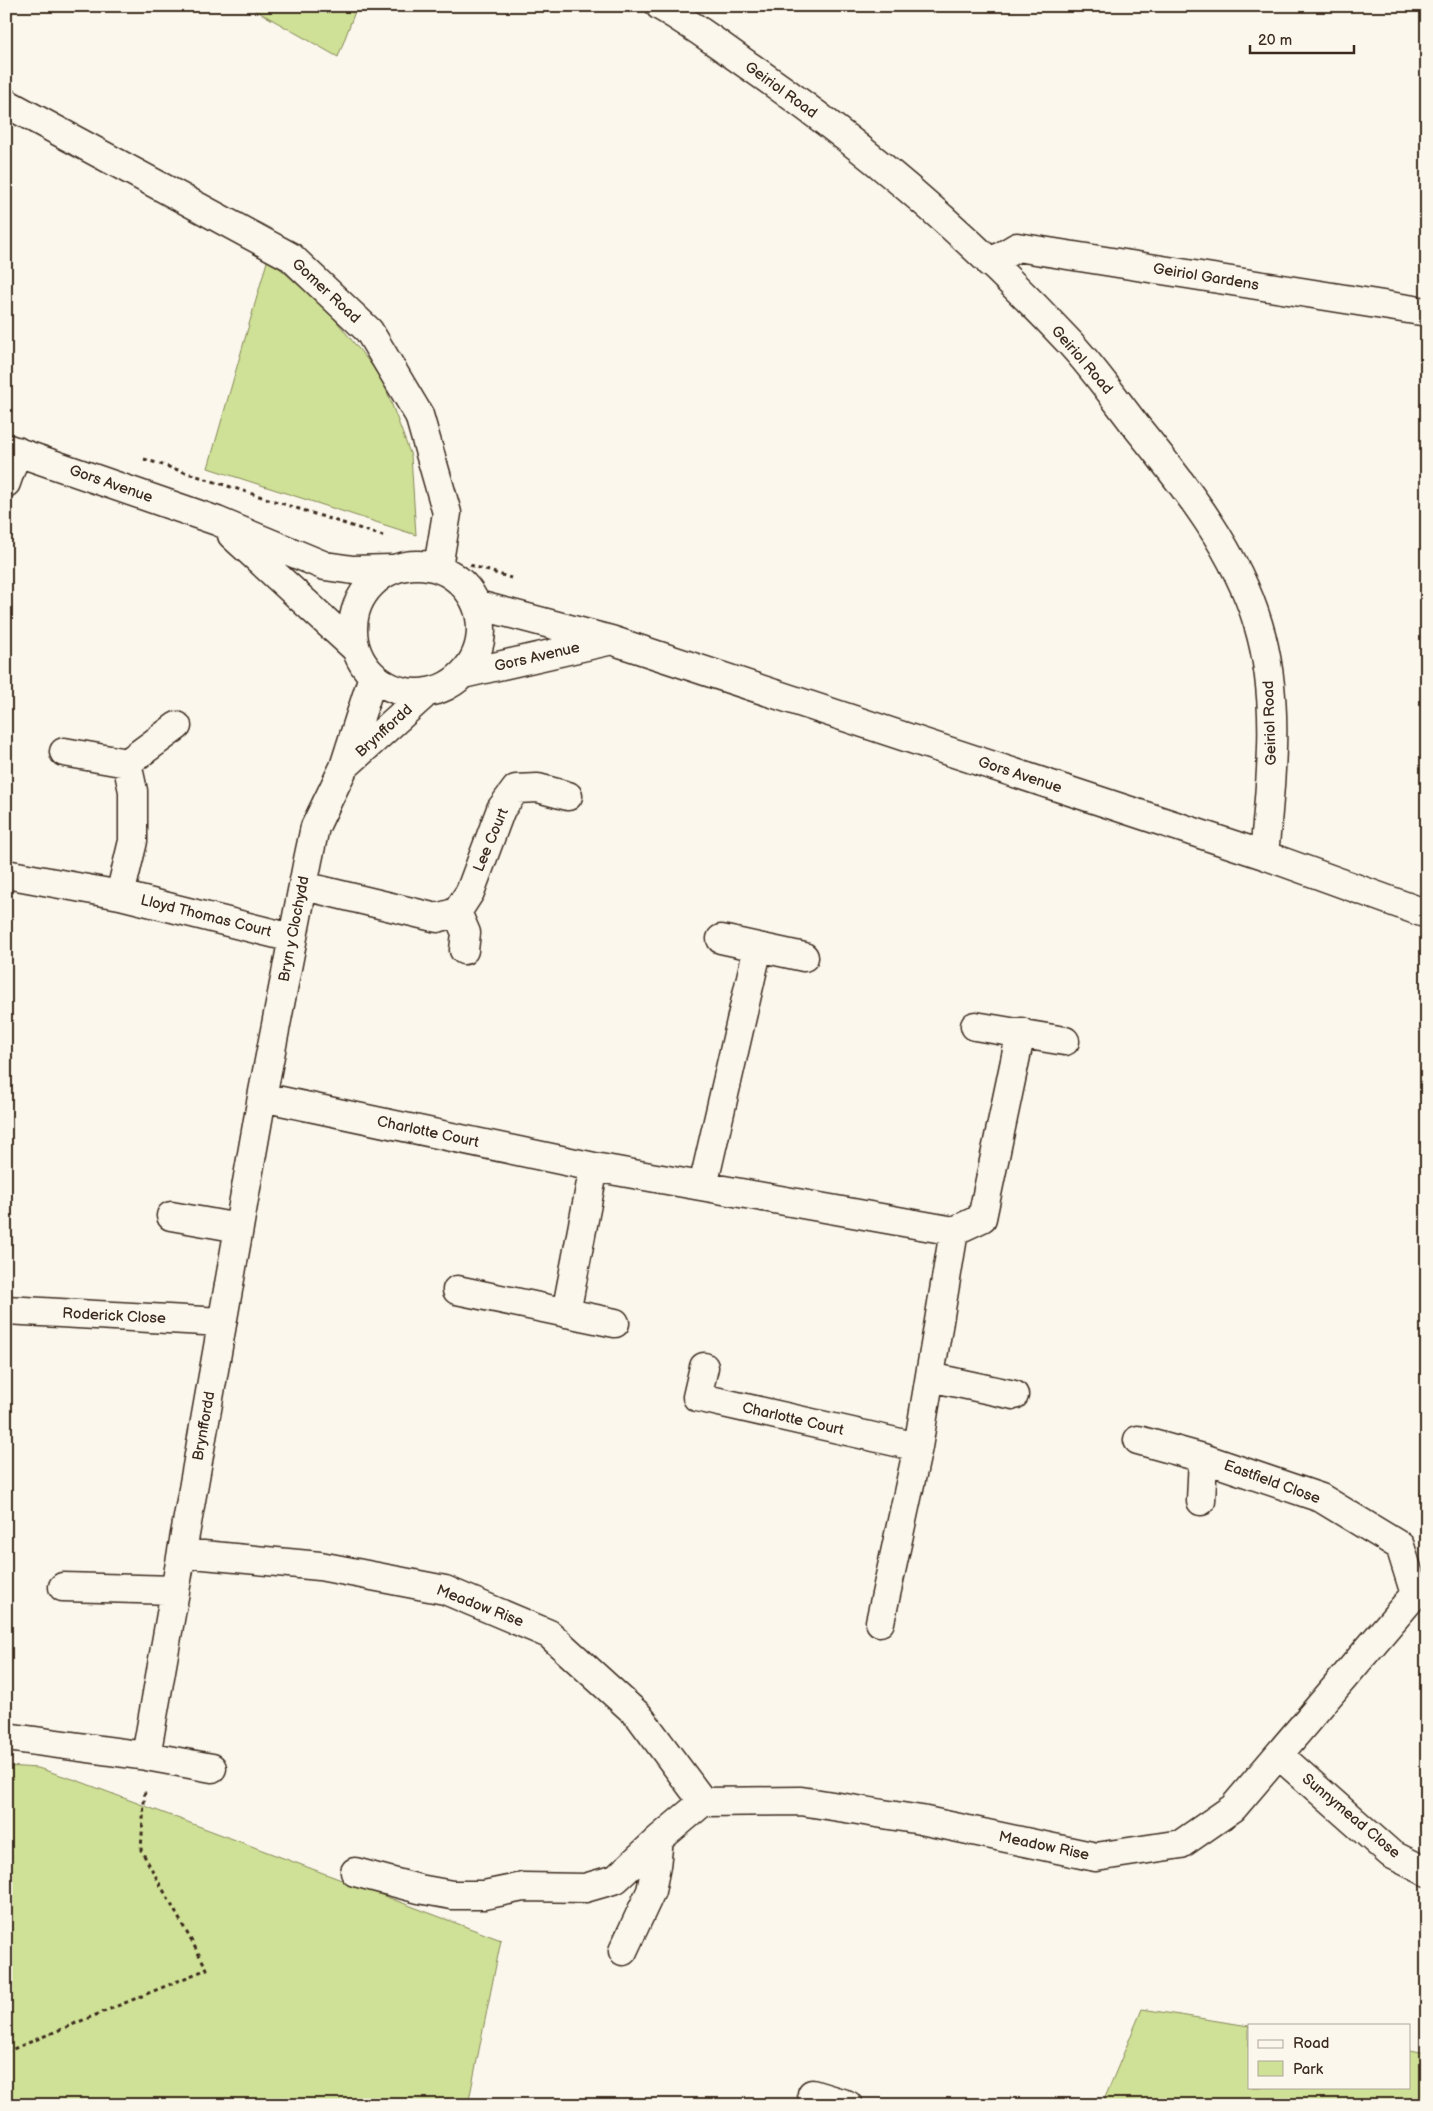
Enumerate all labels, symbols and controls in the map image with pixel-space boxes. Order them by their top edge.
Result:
scale bar [1250,22,1354,54]
text: 20 m [1258,31,1292,50]
street label: Geiriol Road [741,57,821,123]
street label: Gomer Road [288,254,364,328]
street label: Geiriol Gardens [1152,259,1261,295]
street label: Geiriol Road [1047,322,1117,398]
street label: Gors Avenue [67,461,155,507]
street label: Gors Avenue [492,638,582,676]
street label: Geiriol Road [1259,680,1281,766]
street label: Brynffordd [352,700,416,762]
street label: Gors Avenue [976,753,1064,798]
street label: Lee Court [469,805,513,875]
street label: Bryn y Clochydd [274,875,314,983]
street label: Lloyd Thomas Court [139,891,274,942]
street label: Charlotte Court [375,1112,481,1152]
street label: Roderick Close [62,1304,166,1328]
street label: Brynffordd [189,1390,219,1462]
street label: Charlotte Court [740,1398,846,1440]
street label: Eastfield Close [1221,1456,1323,1508]
street label: Meadow Rise [434,1581,526,1631]
street label: Sunnymead Close [1298,1769,1404,1863]
street label: Meadow Rise [997,1827,1091,1865]
legend [1248,2024,1410,2088]
text: Road [1293,2034,1329,2053]
text: Park [1293,2060,1324,2079]

